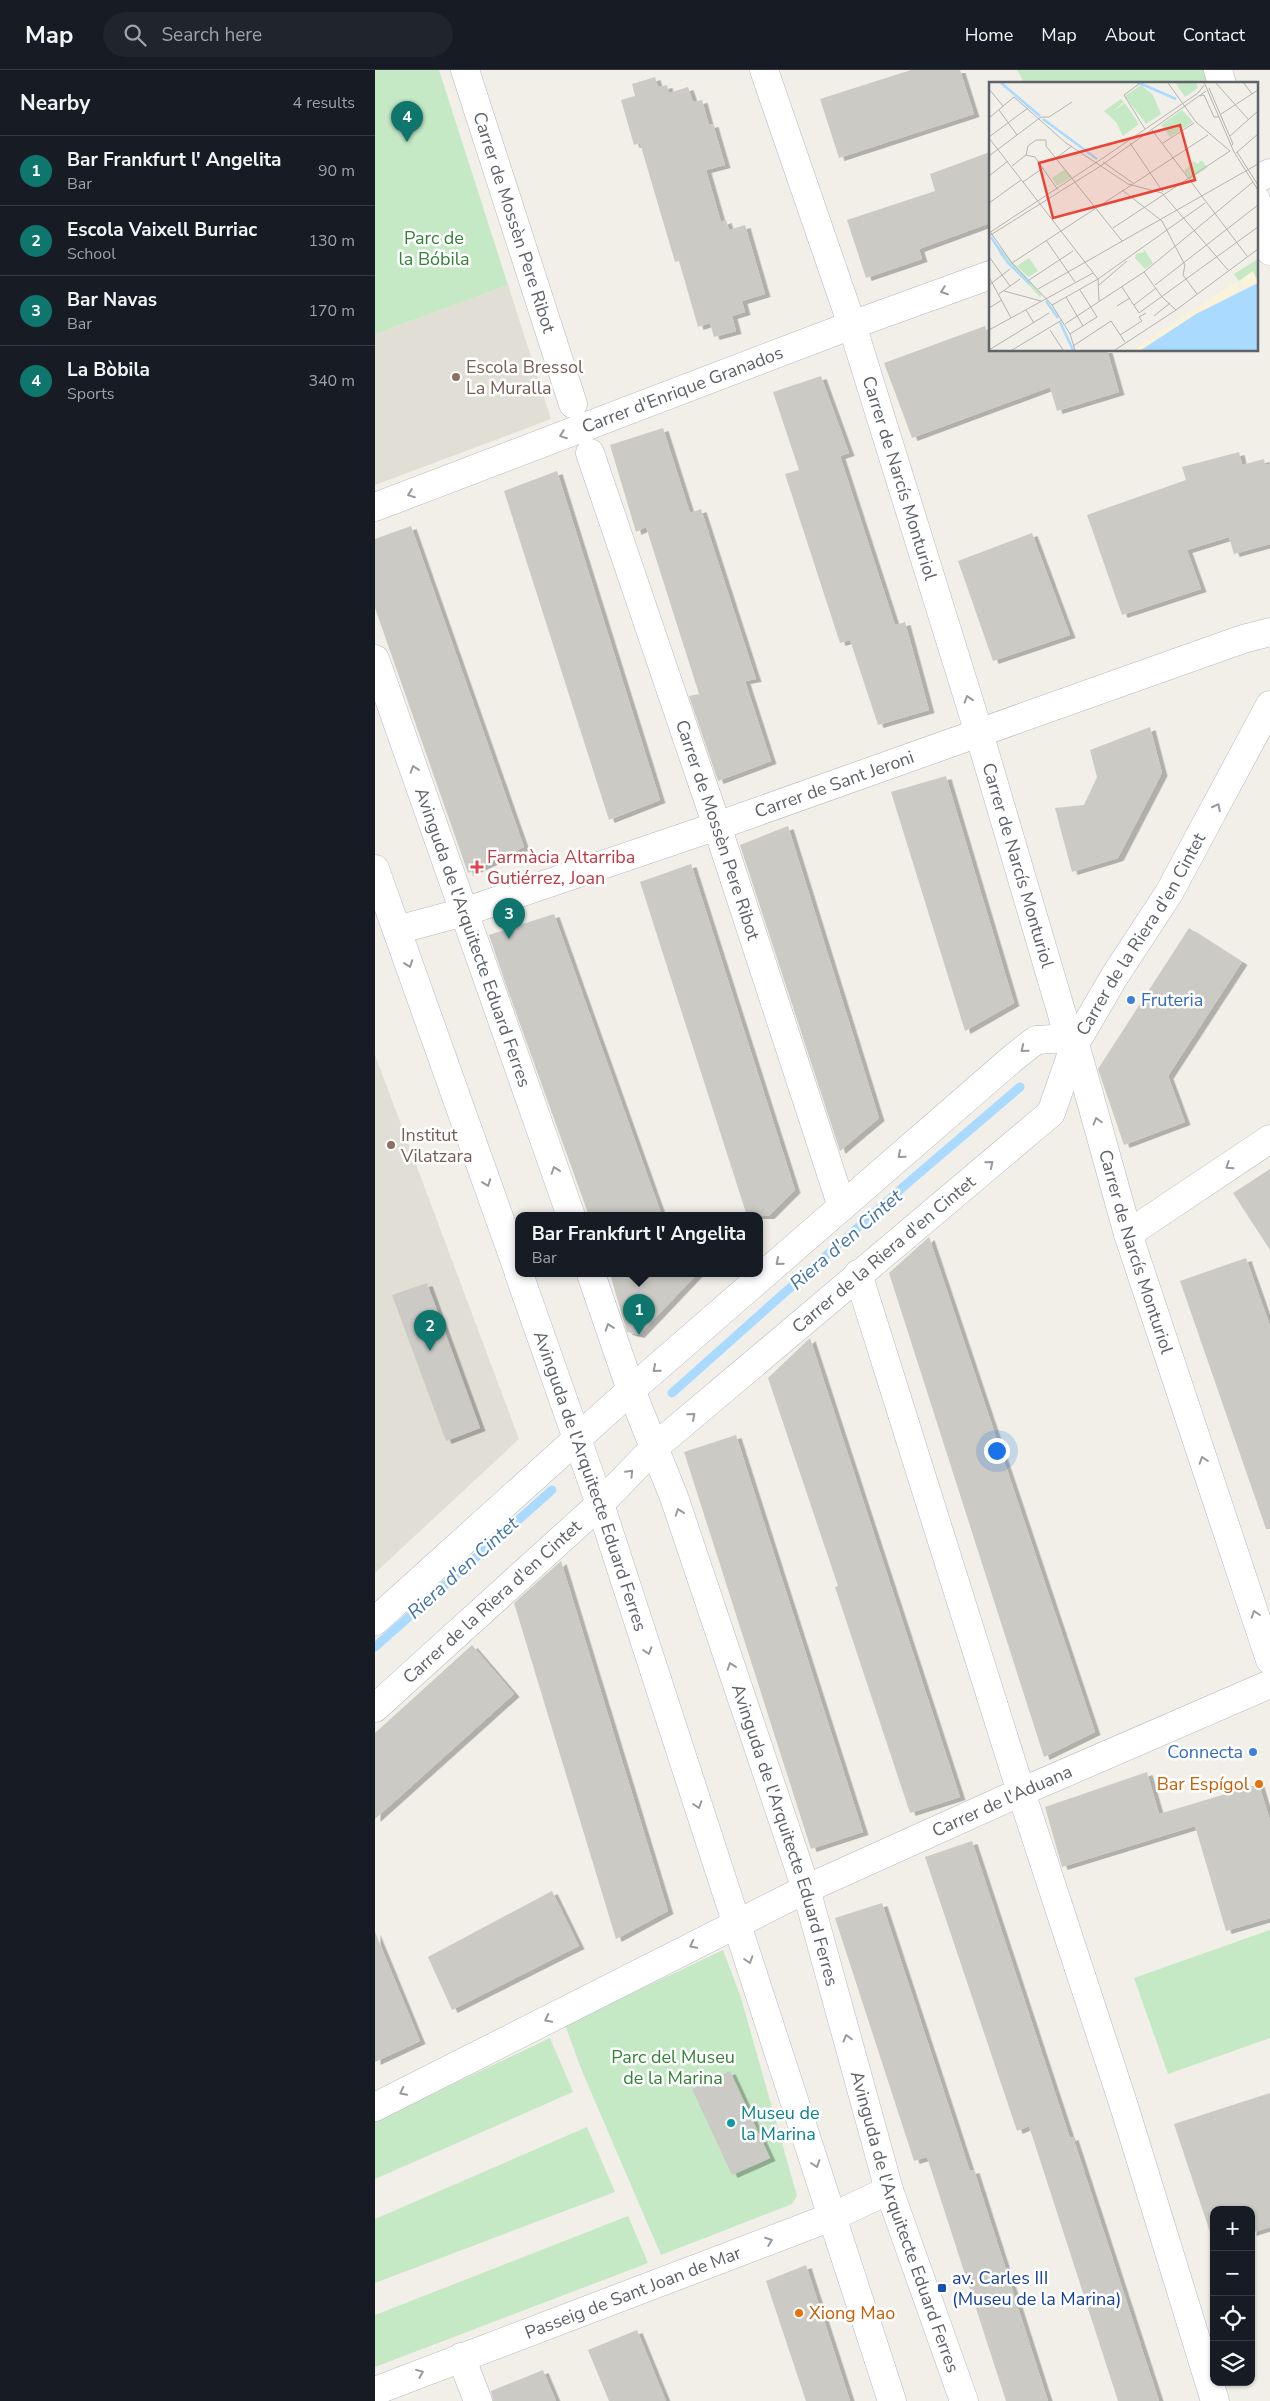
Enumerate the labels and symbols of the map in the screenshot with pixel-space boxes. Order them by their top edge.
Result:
inset map [989,82,1257,351]
pin: 4 [391,101,423,142]
street label: Carrer de Mossèn Pere Ribot [467,109,561,336]
park label: Parc de la Bóbila [398,226,470,271]
one-way arrow [940,285,949,295]
street label: Carrer d'Enrique Granados [578,340,786,439]
place label: Escola Bressol La Muralla [466,355,584,400]
marker: Escola Bressol La Muralla [450,371,462,383]
street label: Carrer de Narcís Monturiol [857,373,943,584]
one-way arrow [559,429,568,439]
one-way arrow [407,487,416,498]
one-way arrow [964,695,974,703]
street label: Carrer de Mossèn Pere Ribot [670,717,766,944]
street label: Carrer de Sant Jeroni [751,745,917,824]
street label: Carrer de Narcís Monturiol [976,760,1060,971]
one-way arrow [410,765,420,774]
street label: Avinguda de l'Arquitecte Eduard Ferres [409,784,537,1090]
one-way arrow [1211,803,1221,812]
street label: Carrer de la Riera d'en Cintet [1070,828,1211,1040]
place label: Farmàcia Altarriba Gutiérrez, Joan [487,845,635,890]
marker: Farmàcia Altarriba Gutiérrez, Joan [471,861,483,873]
pin: 3 [493,898,525,939]
one-way arrow [403,959,413,968]
place label: Fruteria [1141,988,1203,1012]
marker: Fruteria [1125,994,1137,1006]
one-way arrow [1021,1044,1030,1052]
one-way arrow [1092,1118,1102,1126]
place label: Institut Vilatzara [400,1123,472,1168]
marker: Institut Vilatzara [385,1139,397,1151]
street label: Carrer de Narcís Monturiol [1093,1147,1179,1358]
one-way arrow [898,1150,907,1158]
one-way arrow [1226,1160,1235,1169]
one-way arrow [984,1162,993,1170]
one-way arrow [550,1166,560,1175]
street label: Carrer de la Riera d'en Cintet [787,1169,981,1338]
one-way arrow [481,1178,491,1187]
water label: Riera d'en Cintet [784,1183,909,1296]
one-way arrow [775,1257,784,1266]
pin: 1 [623,1294,655,1335]
pin: 2 [414,1310,446,1351]
one-way arrow [605,1323,615,1332]
street label: Avinguda de l'Arquitecte Eduard Ferres [528,1327,653,1634]
one-way arrow [653,1363,662,1372]
one-way arrow [686,1412,695,1421]
your location [984,1438,1010,1464]
one-way arrow [1199,1456,1209,1465]
one-way arrow [624,1470,633,1479]
one-way arrow [675,1508,685,1517]
water label: Riera d'en Cintet [402,1510,525,1625]
street label: Carrer de la Riera d'en Cintet [398,1514,587,1689]
one-way arrow [1250,1610,1260,1619]
one-way arrow [642,1646,652,1654]
one-way arrow [727,1662,737,1671]
street label: Avinguda de l'Arquitecte Eduard Ferres [726,1681,844,1989]
place label: Connecta [1167,1740,1243,1764]
marker: Connecta [1247,1746,1259,1758]
street label: Carrer de l'Aduana [928,1759,1076,1843]
place label: Bar Espígol [1157,1772,1250,1796]
marker: Bar Espígol [1253,1778,1265,1790]
one-way arrow [692,1800,702,1809]
one-way arrow [689,1939,698,1949]
one-way arrow [743,1955,753,1963]
one-way arrow [544,2013,553,2023]
one-way arrow [843,2035,853,2043]
park label: Parc del Museu de la Marina [611,2045,735,2090]
street label: Avinguda de l'Arquitecte Eduard Ferres [845,2068,965,2376]
one-way arrow [399,2086,408,2096]
place label: Museu de la Marina [741,2101,820,2146]
marker: Museu de la Marina [725,2117,737,2129]
one-way arrow [811,2159,821,2167]
one-way arrow [764,2237,772,2247]
street label: Passeig de Sant Joan de Mar [521,2240,745,2345]
place label: av. Carles III (Museu de la Marina) [952,2266,1121,2311]
marker: av. Carles III (Museu de la Marina) [936,2282,948,2294]
place label: Xiong Mao [809,2301,895,2325]
marker: Xiong Mao [793,2307,805,2319]
one-way arrow [415,2369,424,2379]

